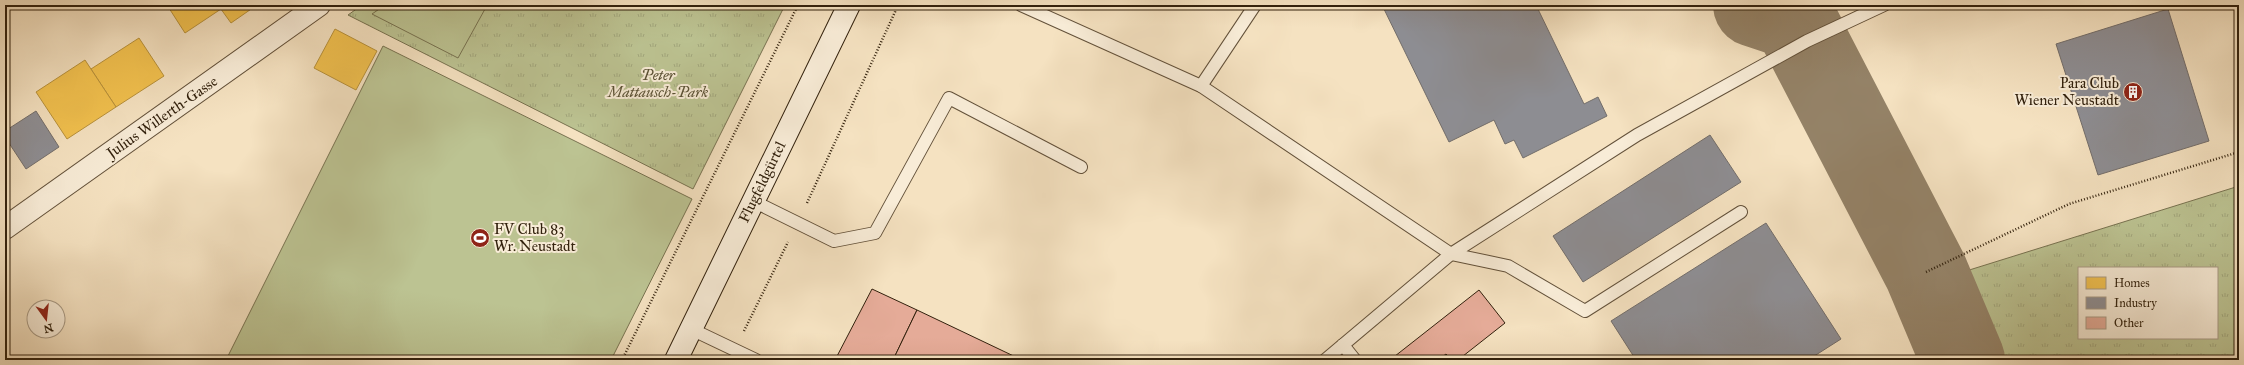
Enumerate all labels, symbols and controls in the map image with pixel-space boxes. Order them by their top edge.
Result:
park label: Peter Mattausch-Park [606,66,708,101]
street label: Julius Willerth-Gasse [102,72,221,164]
place label: Para Club Wiener Neustadt [2015,74,2120,109]
building icon: Para Club Wiener Neustadt [2122,81,2144,103]
street label: Flugfeldgürtel [735,138,790,225]
place label: FV Club 83 Wr. Neustadt [494,220,577,255]
sports icon: FV Club 83 Wr. Neustadt [469,227,491,249]
legend [2078,267,2218,339]
text: Homes [2114,276,2150,290]
text: Industry [2114,296,2157,310]
north arrow [26,299,66,339]
text: Other [2114,316,2144,330]
text: N [42,321,55,336]

